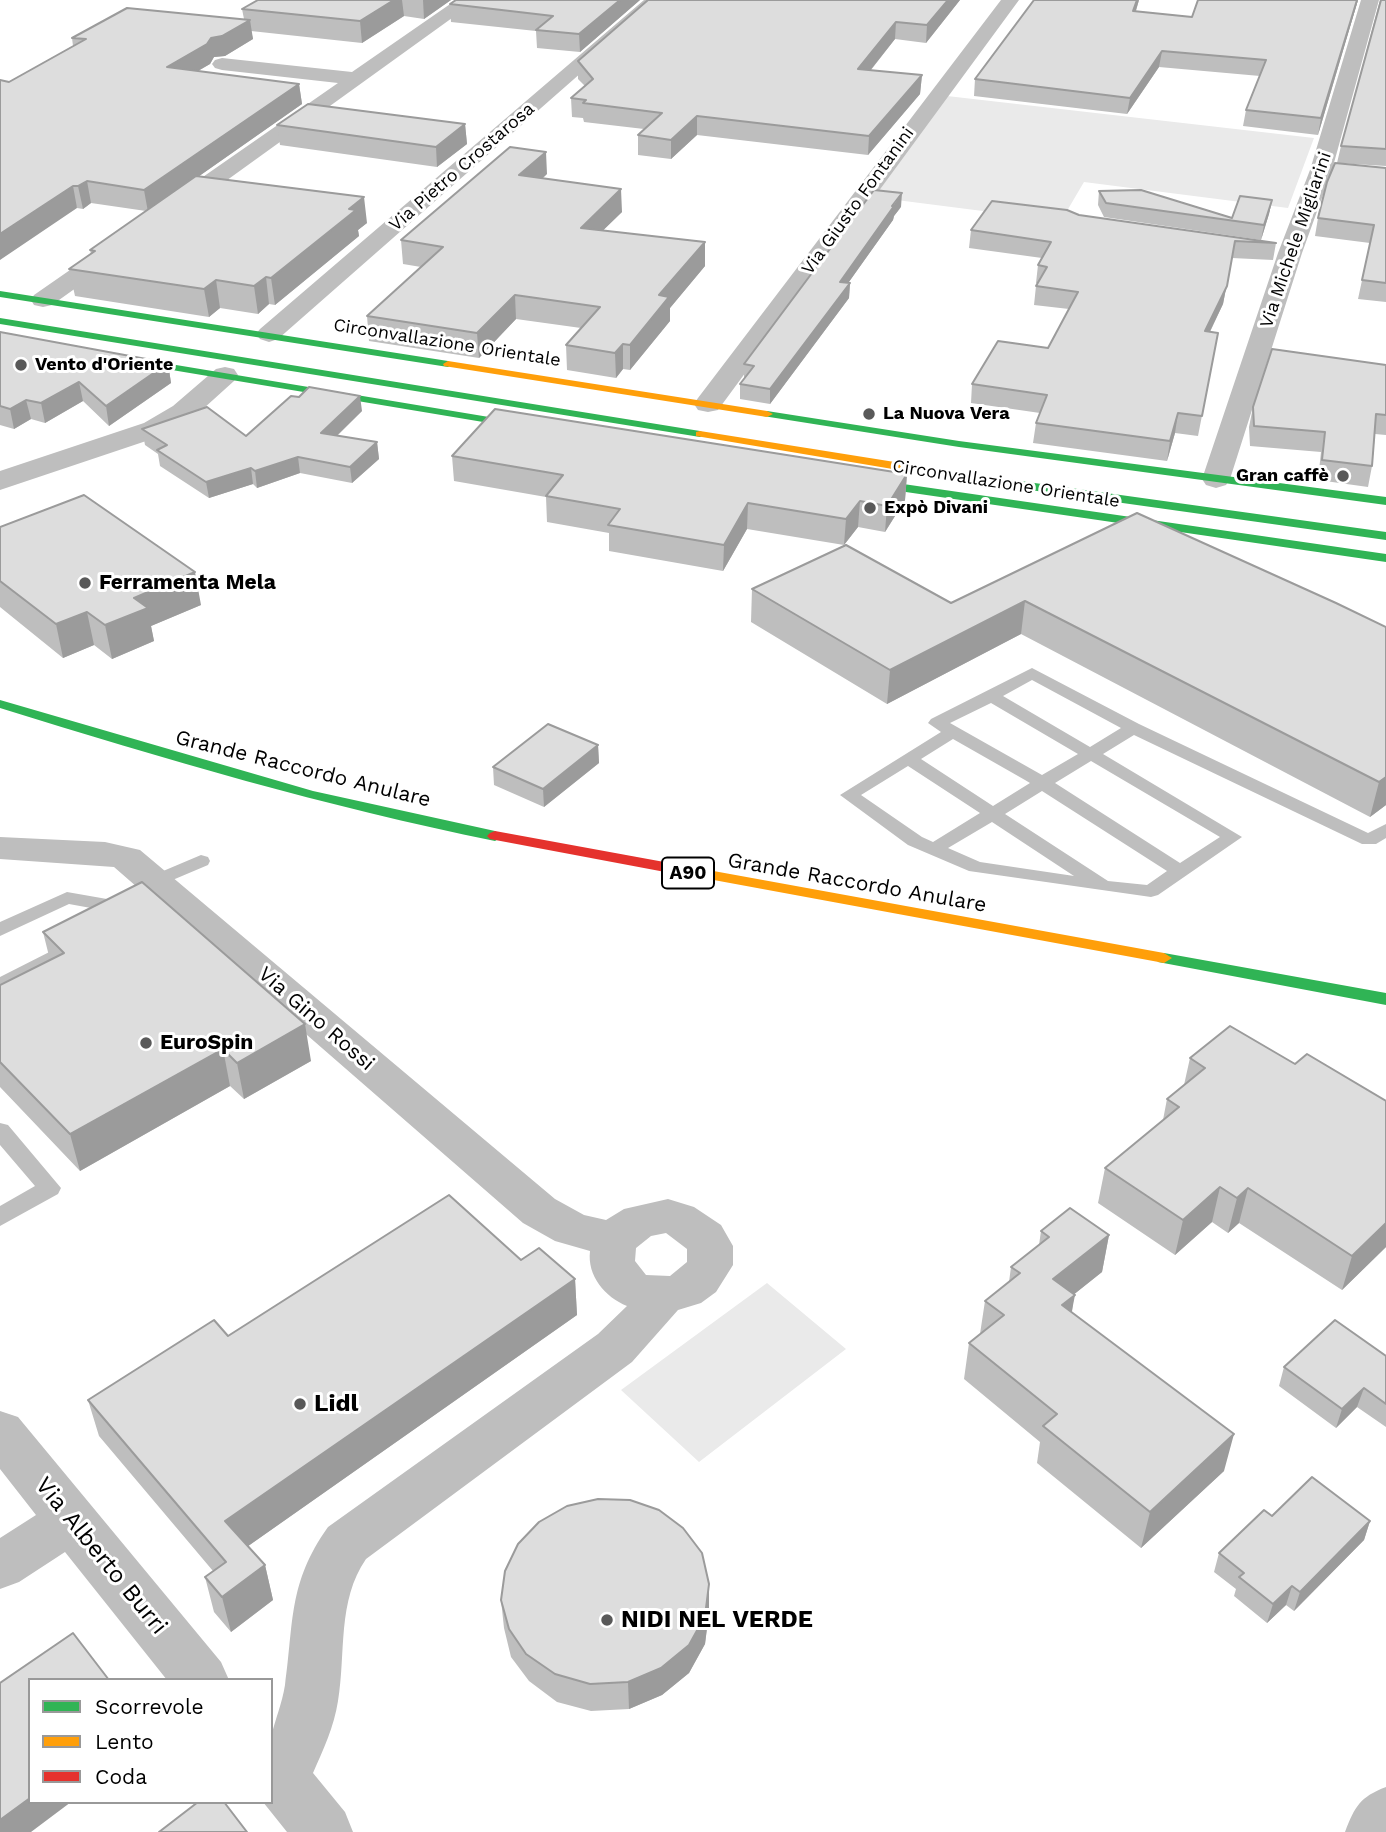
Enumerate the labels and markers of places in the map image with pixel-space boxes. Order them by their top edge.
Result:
place label: Vento d'Oriente [35,354,173,376]
marker: Vento d'Oriente [13,357,29,373]
place label: La Nuova Vera [883,403,1010,425]
marker: La Nuova Vera [861,406,877,422]
place label: Gran caffè [1236,465,1329,487]
marker: Gran caffè [1335,468,1351,484]
place label: Expò Divani [884,497,988,519]
marker: Expò Divani [862,500,878,516]
place label: Ferramenta Mela [99,570,276,596]
marker: Ferramenta Mela [77,575,93,591]
place label: EuroSpin [160,1030,253,1056]
marker: EuroSpin [138,1035,154,1051]
place label: Lidl [314,1390,358,1418]
marker: Lidl [292,1396,308,1412]
place label: NIDI NEL VERDE [621,1606,813,1634]
marker: NIDI NEL VERDE [599,1612,615,1628]

